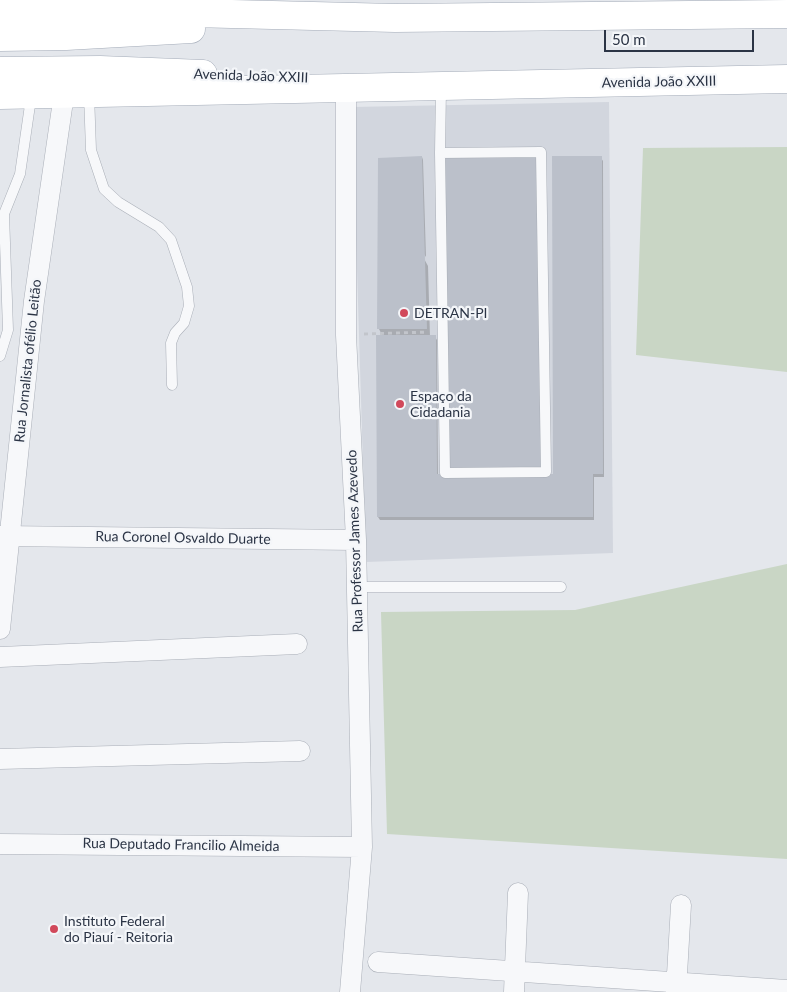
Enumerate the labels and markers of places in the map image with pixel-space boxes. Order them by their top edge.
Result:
place label: DETRAN-PI [414,305,487,321]
marker: DETRAN-PI [398,307,410,319]
place label: Espaço da Cidadania [410,388,472,421]
marker: Espaço da Cidadania [394,398,406,410]
place label: Instituto Federal do Piauí - Reitoria [64,913,173,946]
marker: Instituto Federal do Piauí - Reitoria [48,923,60,935]

